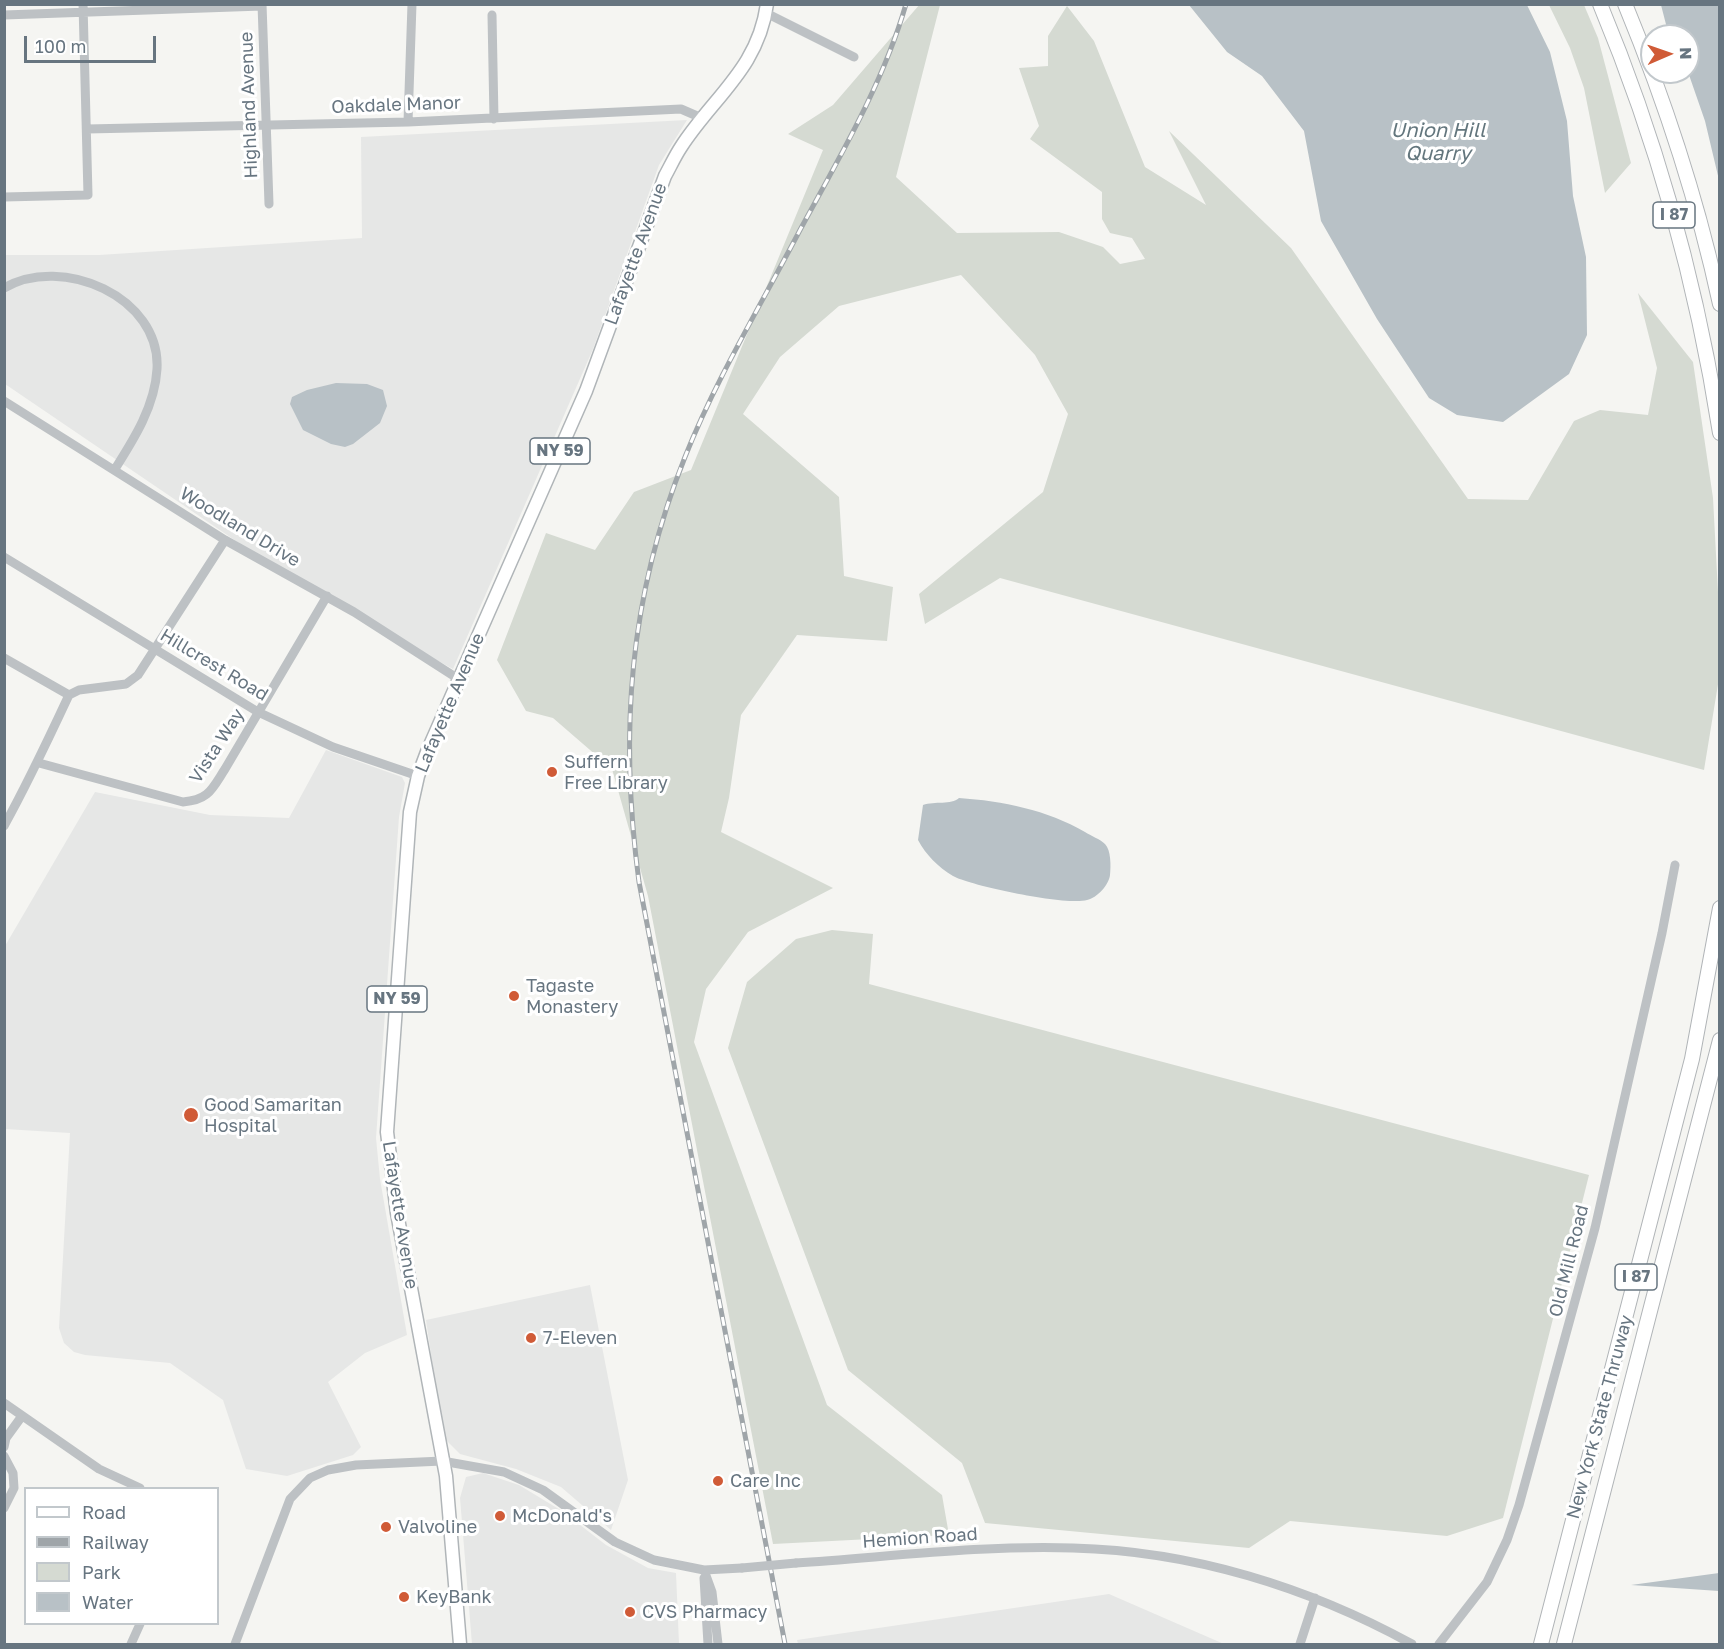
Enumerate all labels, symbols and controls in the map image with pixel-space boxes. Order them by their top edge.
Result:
scale bar [27,24,159,62]
north arrow [1640,24,1700,84]
street label: Highland Avenue [236,31,262,179]
text: 100 m [35,35,86,57]
text: N [1676,47,1696,60]
street label: Oakdale Manor [331,92,461,118]
water label: Union Hill Quarry [1391,119,1485,166]
street label: Lafayette Avenue [600,180,672,328]
road number: I 87 [1653,202,1695,228]
road number: NY 59 [530,438,590,464]
street label: Woodland Drive [176,483,304,571]
street label: Hillcrest Road [156,624,272,706]
street label: Lafayette Avenue [411,630,489,776]
street label: Vista Way [185,705,249,787]
place label: Suffern Free Library [564,751,668,794]
marker: Suffern Free Library [545,765,559,779]
place label: Tagaste Monastery [526,975,618,1018]
road number: NY 59 [367,986,427,1012]
marker: Tagaste Monastery [507,989,521,1003]
place label: Good Samaritan Hospital [204,1094,342,1136]
marker: Good Samaritan Hospital [182,1106,200,1124]
street label: Lafayette Avenue [378,1139,422,1291]
street label: Old Mill Road [1545,1203,1593,1319]
road number: I 87 [1615,1264,1657,1290]
street label: New York State Thruway [1562,1313,1638,1521]
place label: 7-Eleven [543,1327,617,1349]
marker: 7-Eleven [524,1331,538,1345]
place label: Care Inc [730,1470,801,1492]
marker: Care Inc [711,1474,725,1488]
legend [24,1487,219,1625]
text: Road [82,1501,126,1523]
place label: McDonald's [512,1505,612,1527]
marker: McDonald's [493,1509,507,1523]
place label: Valvoline [398,1516,477,1538]
marker: Valvoline [379,1520,393,1534]
street label: Hemion Road [862,1523,978,1553]
text: Railway [82,1531,149,1553]
text: Park [82,1561,121,1583]
place label: KeyBank [416,1586,492,1608]
marker: KeyBank [397,1590,411,1604]
text: Water [82,1591,133,1613]
place label: CVS Pharmacy [642,1601,767,1623]
marker: CVS Pharmacy [623,1605,637,1619]

